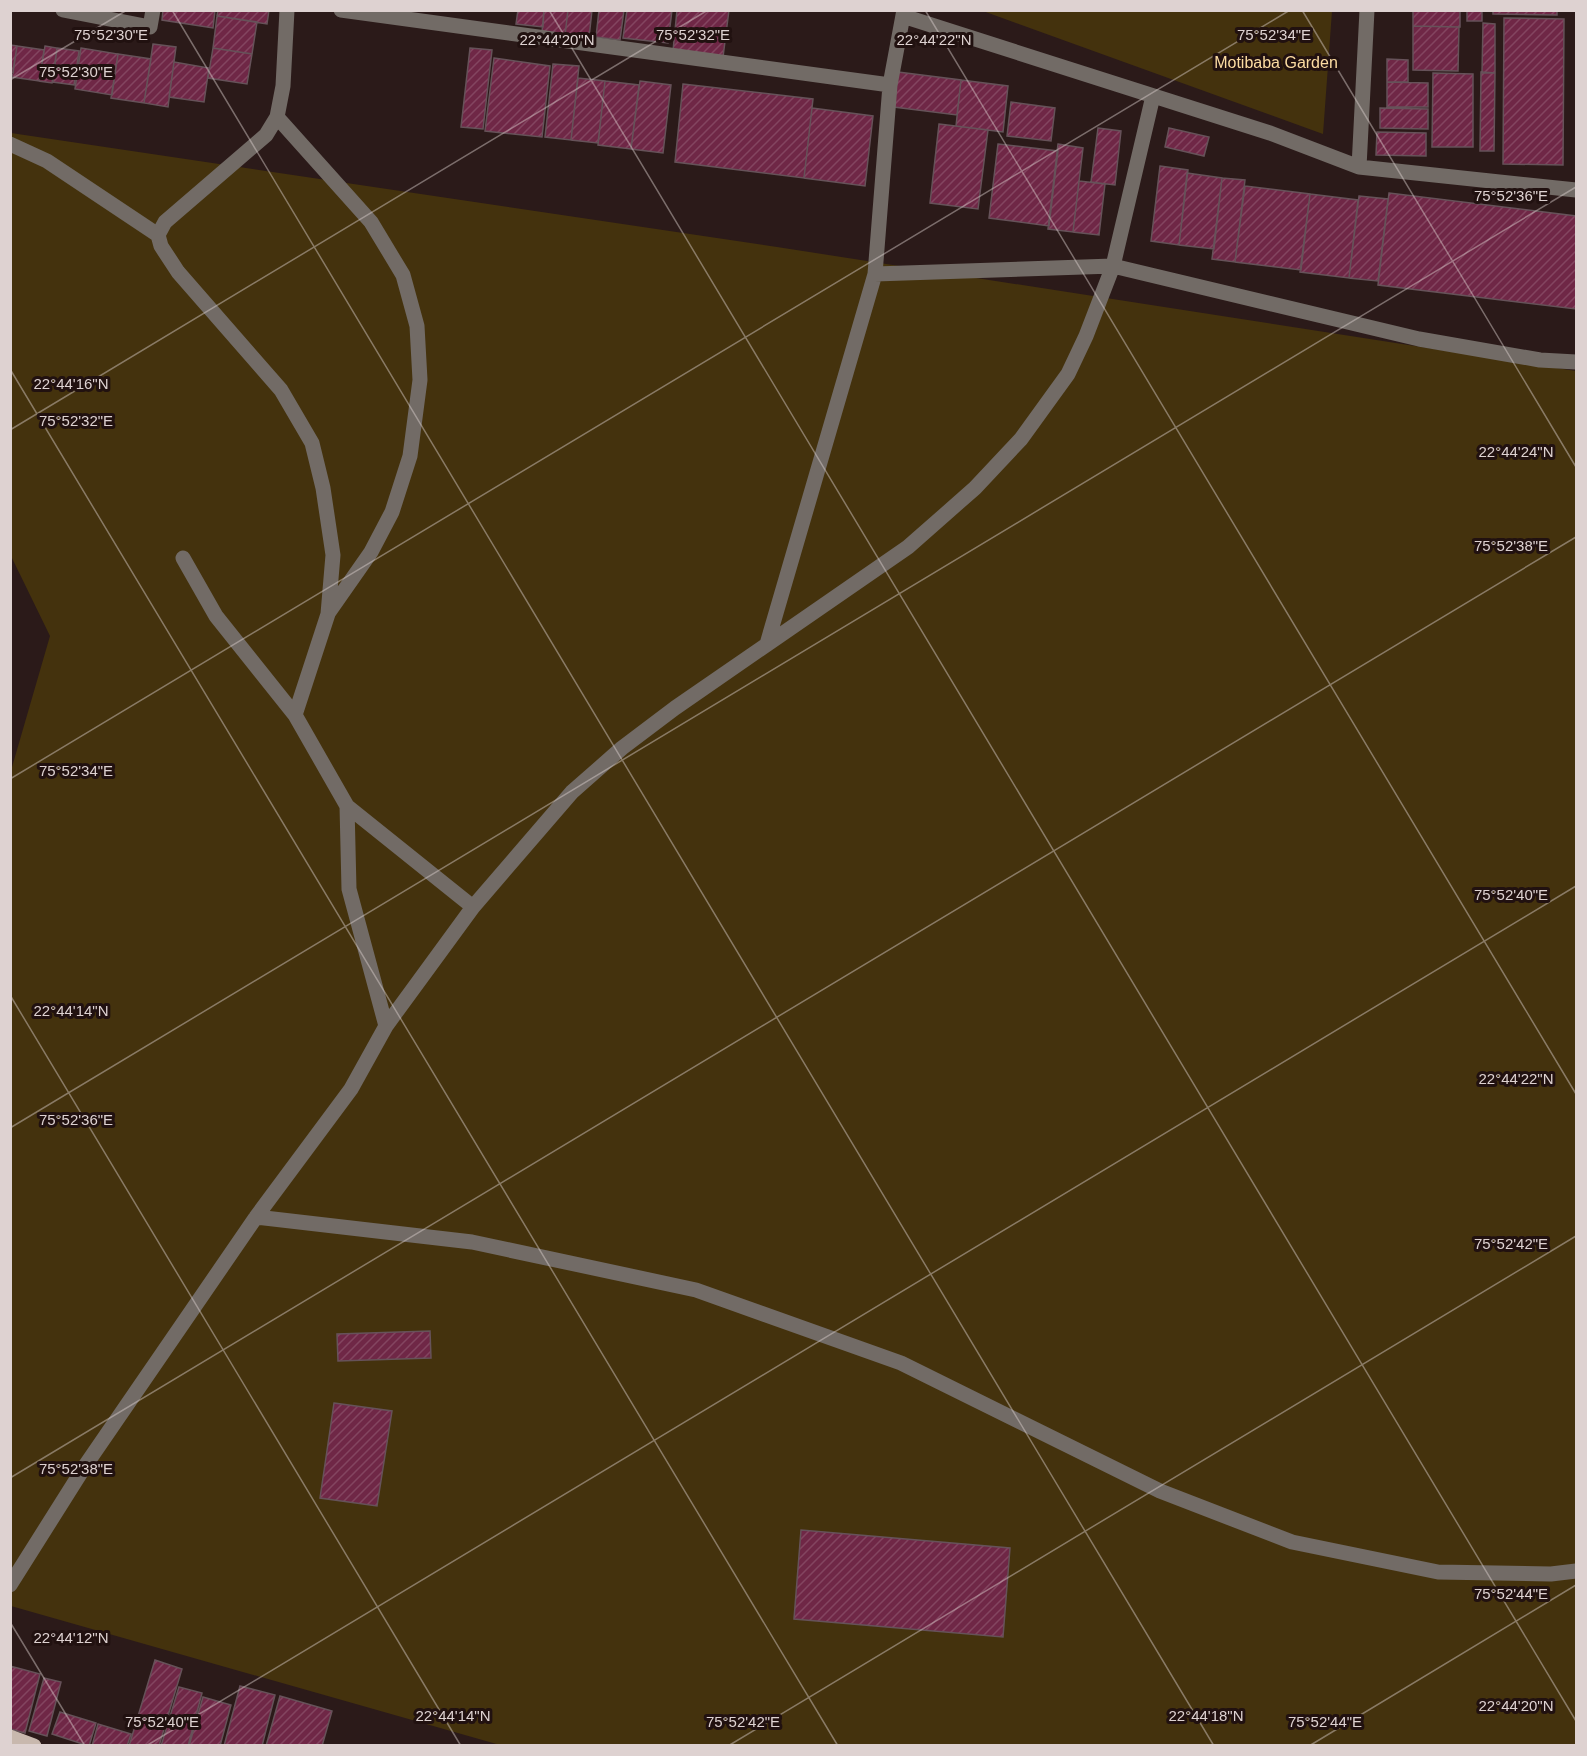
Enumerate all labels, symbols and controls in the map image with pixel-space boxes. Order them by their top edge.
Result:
text: 75°52'30"E [74,26,148,43]
text: 75°52'32"E [656,26,730,43]
text: 75°52'34"E [1237,26,1311,43]
text: 22°44'20"N [519,31,595,48]
text: 22°44'22"N [896,31,972,48]
park label: Motibaba Garden [1214,54,1338,71]
text: 75°52'30"E [39,63,113,80]
text: 75°52'36"E [1474,187,1548,204]
text: 22°44'16"N [33,375,109,392]
text: 75°52'32"E [39,412,113,429]
text: 22°44'24"N [1478,443,1554,460]
text: 75°52'38"E [1474,537,1548,554]
text: 75°52'34"E [39,762,113,779]
text: 75°52'40"E [1474,886,1548,903]
text: 22°44'14"N [33,1002,109,1019]
text: 22°44'22"N [1478,1070,1554,1087]
text: 75°52'36"E [39,1111,113,1128]
text: 75°52'42"E [1474,1235,1548,1252]
text: 75°52'38"E [39,1460,113,1477]
text: 75°52'44"E [1474,1585,1548,1602]
text: 22°44'12"N [33,1629,109,1646]
text: 22°44'20"N [1478,1697,1554,1714]
text: 22°44'14"N [415,1707,491,1724]
text: 22°44'18"N [1168,1707,1244,1724]
text: 75°52'40"E [125,1713,199,1730]
text: 75°52'42"E [706,1713,780,1730]
text: 75°52'44"E [1288,1713,1362,1730]

